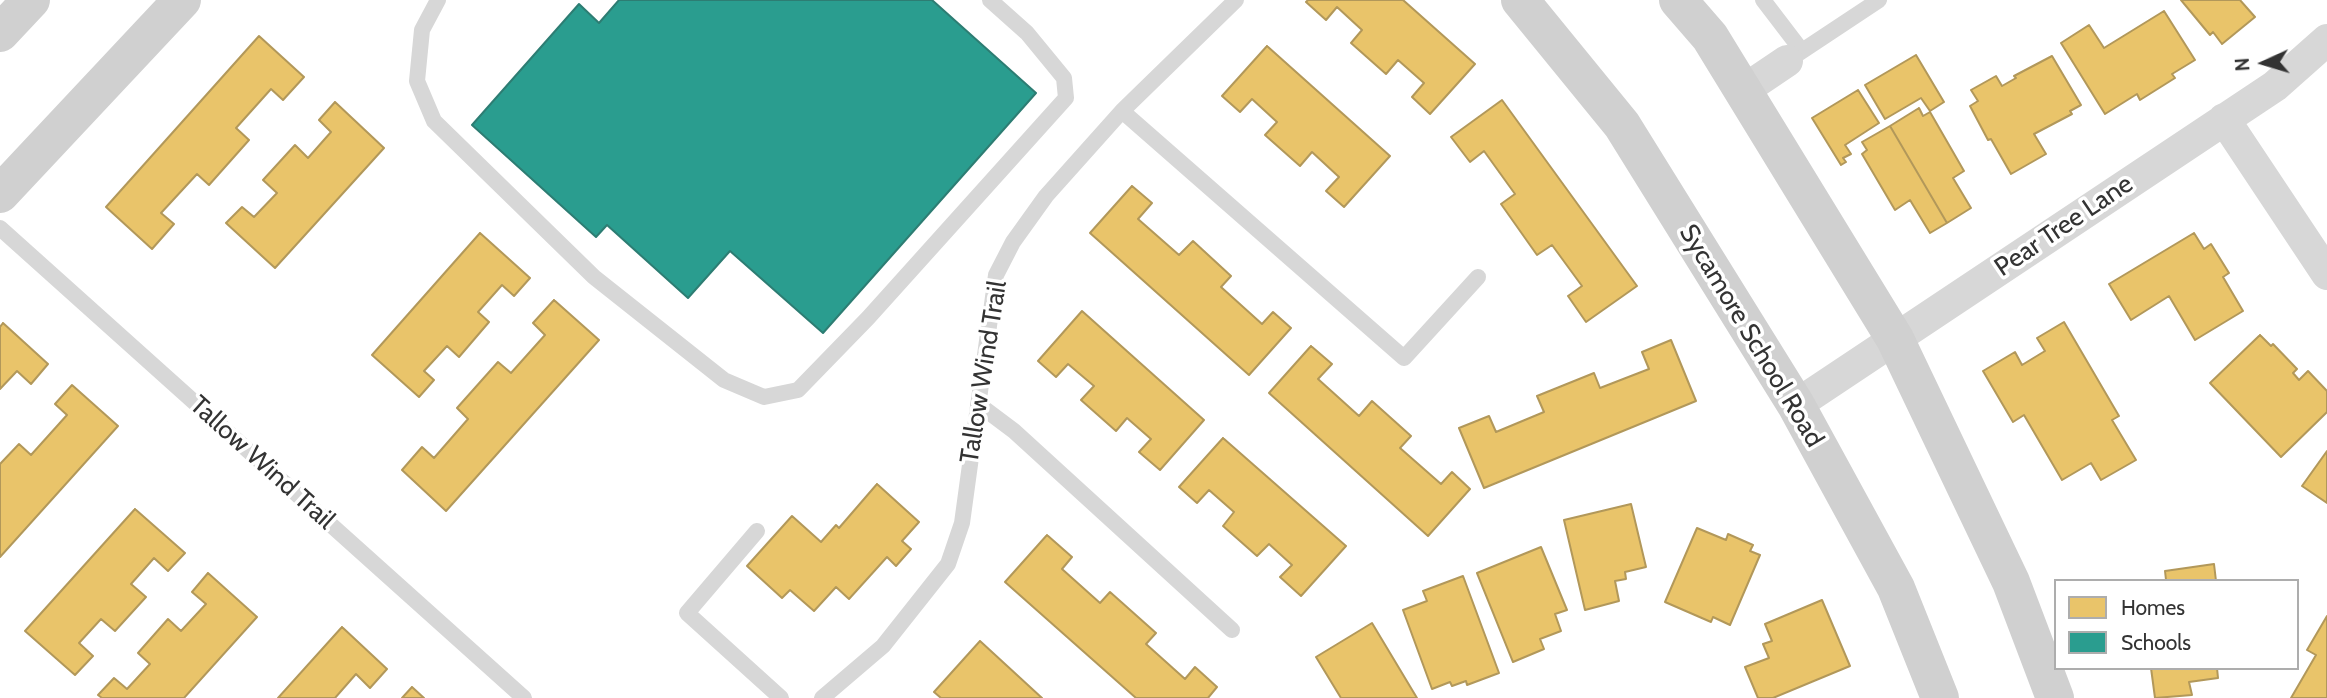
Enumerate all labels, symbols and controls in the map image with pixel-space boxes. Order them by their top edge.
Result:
north arrow [2229,28,2299,98]
text: N [2231,57,2254,72]
street label: Pear Tree Lane [1989,168,2139,284]
street label: Sycamore School Road [1672,219,1830,453]
street label: Tallow Wind Trail [954,279,1014,465]
street label: Tallow Wind Trail [183,390,341,536]
legend [2054,579,2299,670]
text: Homes [2121,595,2185,620]
text: Schools [2121,630,2191,655]

